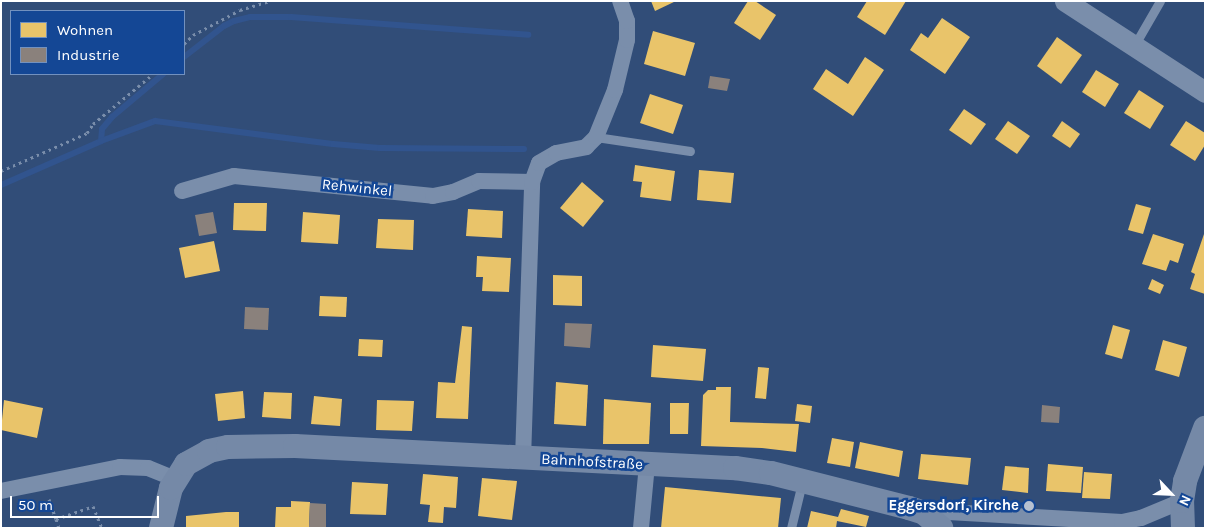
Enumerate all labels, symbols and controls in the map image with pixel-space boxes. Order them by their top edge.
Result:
legend [10,10,185,75]
text: Wohnen [57,21,113,39]
text: Industrie [57,46,119,64]
street label: Rehwinkel [321,175,393,201]
street label: Bahnhofstraße [541,450,643,474]
north arrow [1146,469,1196,519]
scale bar [12,486,161,518]
text: N [1175,492,1195,509]
text: 50 m [18,496,53,514]
place label: Eggersdorf, Kirche [888,497,1019,515]
marker: Eggersdorf, Kirche [1023,500,1035,512]

